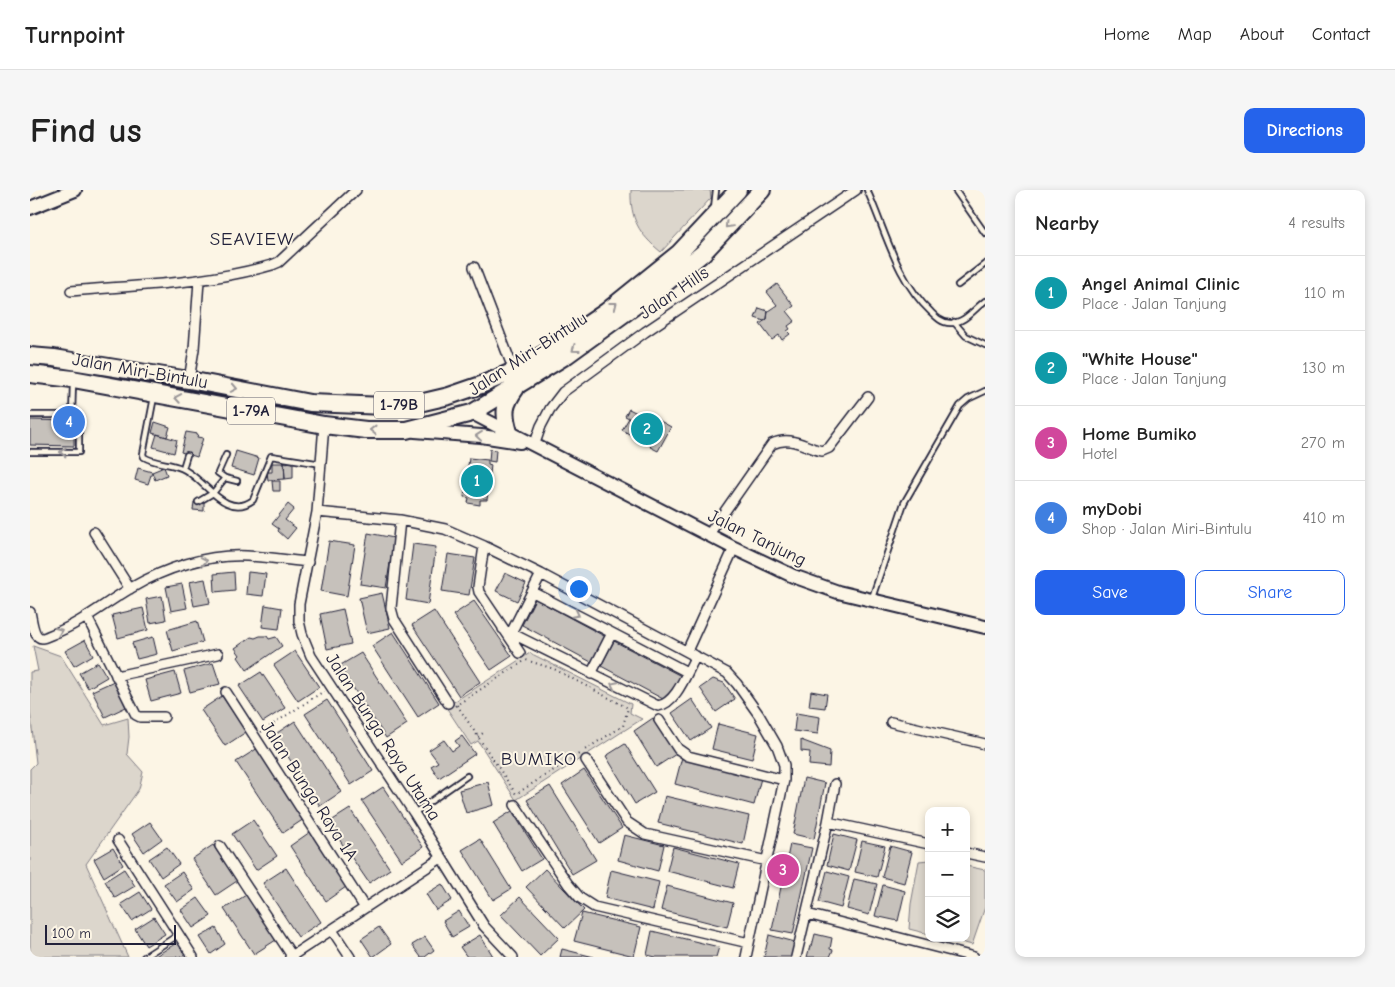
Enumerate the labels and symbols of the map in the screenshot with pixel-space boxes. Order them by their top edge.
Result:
one-way arrow [725,220,734,229]
district label: SEAVIEW [210,228,294,250]
street label: Jalan Hills [635,262,713,324]
one-way arrow [608,302,617,310]
street label: Jalan Miri-Bintulu [465,308,591,400]
one-way arrow [571,343,581,352]
street label: Jalan Miri-Bintulu [71,349,209,393]
one-way arrow [229,383,238,393]
road number: 1-79B [374,392,424,418]
one-way arrow [174,393,183,404]
road number: 1-79A [227,398,275,425]
pin: 4 [53,403,85,441]
pin: 2 [631,410,663,448]
one-way arrow [369,424,377,435]
one-way arrow [475,431,483,442]
one-way arrow [59,447,67,457]
pin: 1 [461,462,493,500]
street label: Jalan Tanjung [704,505,810,571]
one-way arrow [200,556,209,566]
your location [566,576,592,602]
one-way arrow [571,608,580,618]
one-way arrow [54,627,63,638]
street label: Jalan Bunga Raya Utama [321,649,445,825]
one-way arrow [611,681,620,691]
street label: Jalan Bunga Raya 1A [256,717,362,865]
district label: BUMIKO [501,748,577,770]
pin: 3 [767,851,799,889]
scale bar [45,922,176,945]

